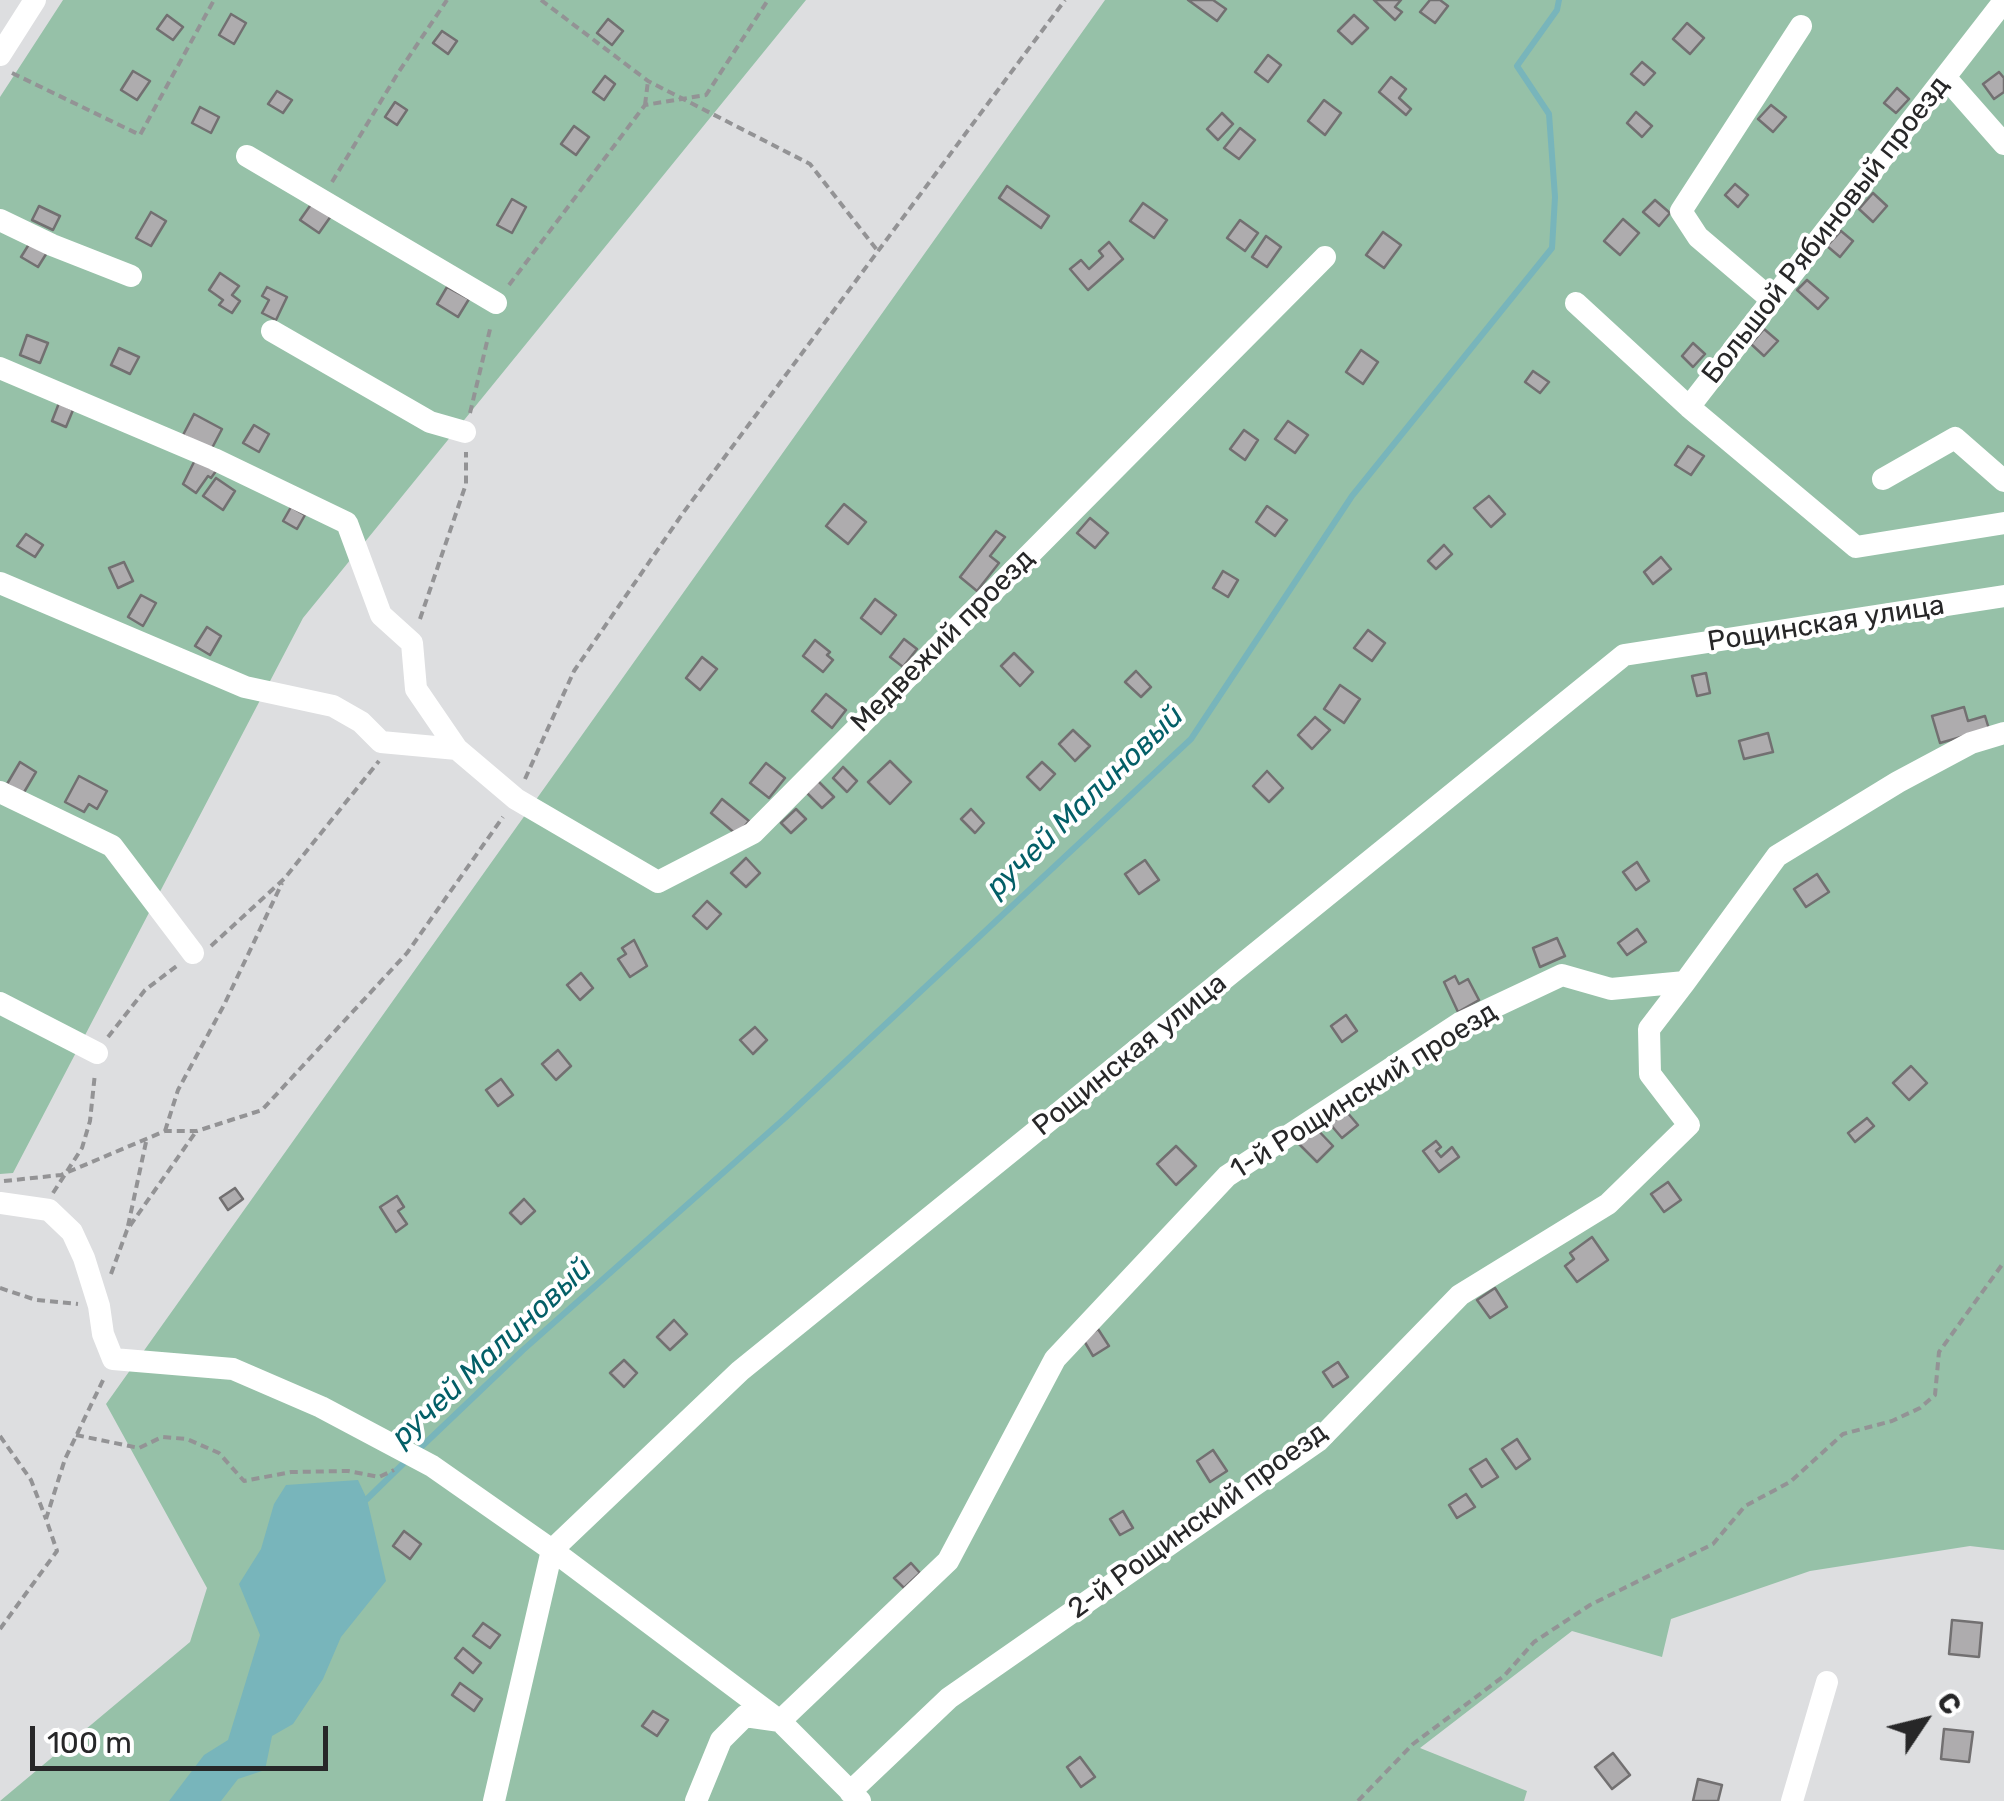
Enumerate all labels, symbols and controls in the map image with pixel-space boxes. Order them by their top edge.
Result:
street label: Большой Рябиновый проезд [1695,69,1957,391]
street label: Медвежий проезд [844,542,1042,740]
street label: Рощинская улица [1705,589,1947,659]
water label: ручей Малиновый [978,698,1192,906]
street label: Рощинская улица [1026,967,1234,1143]
street label: 1-й Рощинский проезд [1225,995,1503,1187]
water label: ручей Малиновый [384,1251,600,1455]
street label: 2-й Рощинский проезд [1062,1416,1334,1626]
north arrow [1874,1671,1974,1771]
text: С [1930,1686,1968,1721]
scale bar [35,1706,332,1768]
text: 100 m [47,1725,132,1761]

